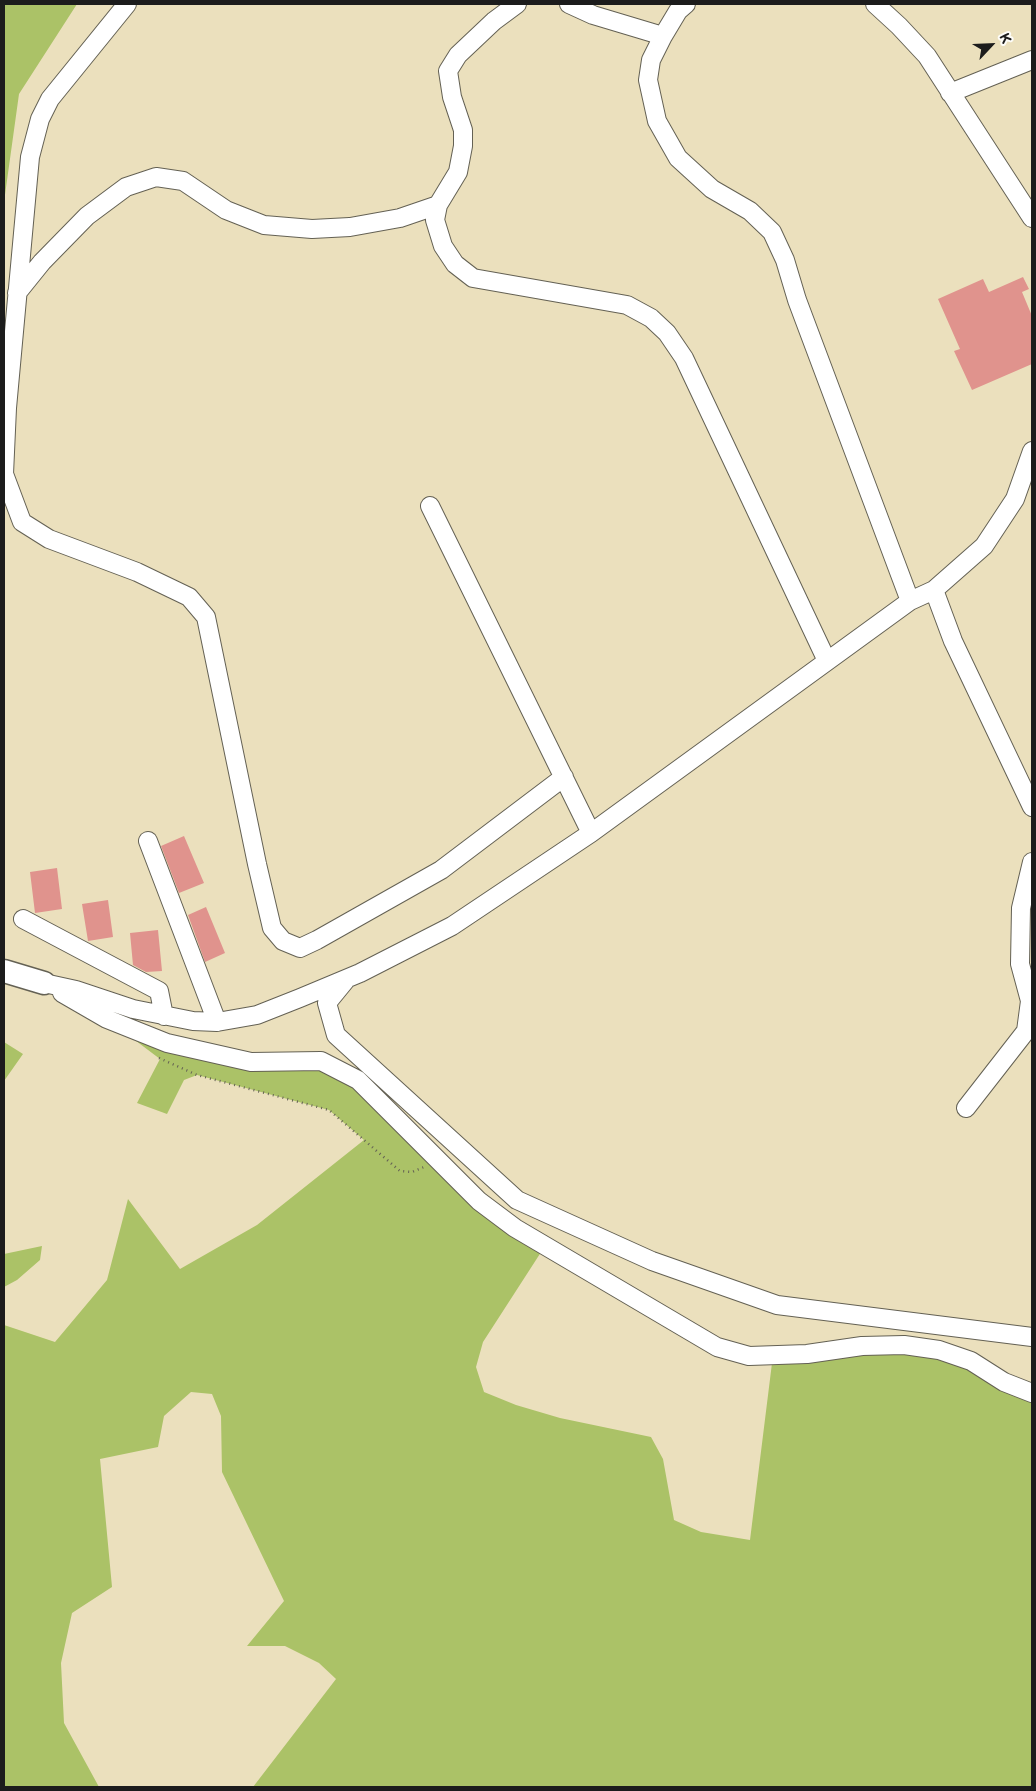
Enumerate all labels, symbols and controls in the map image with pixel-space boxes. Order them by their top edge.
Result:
north arrow [966,20,1016,70]
text: K [995,31,1015,46]

